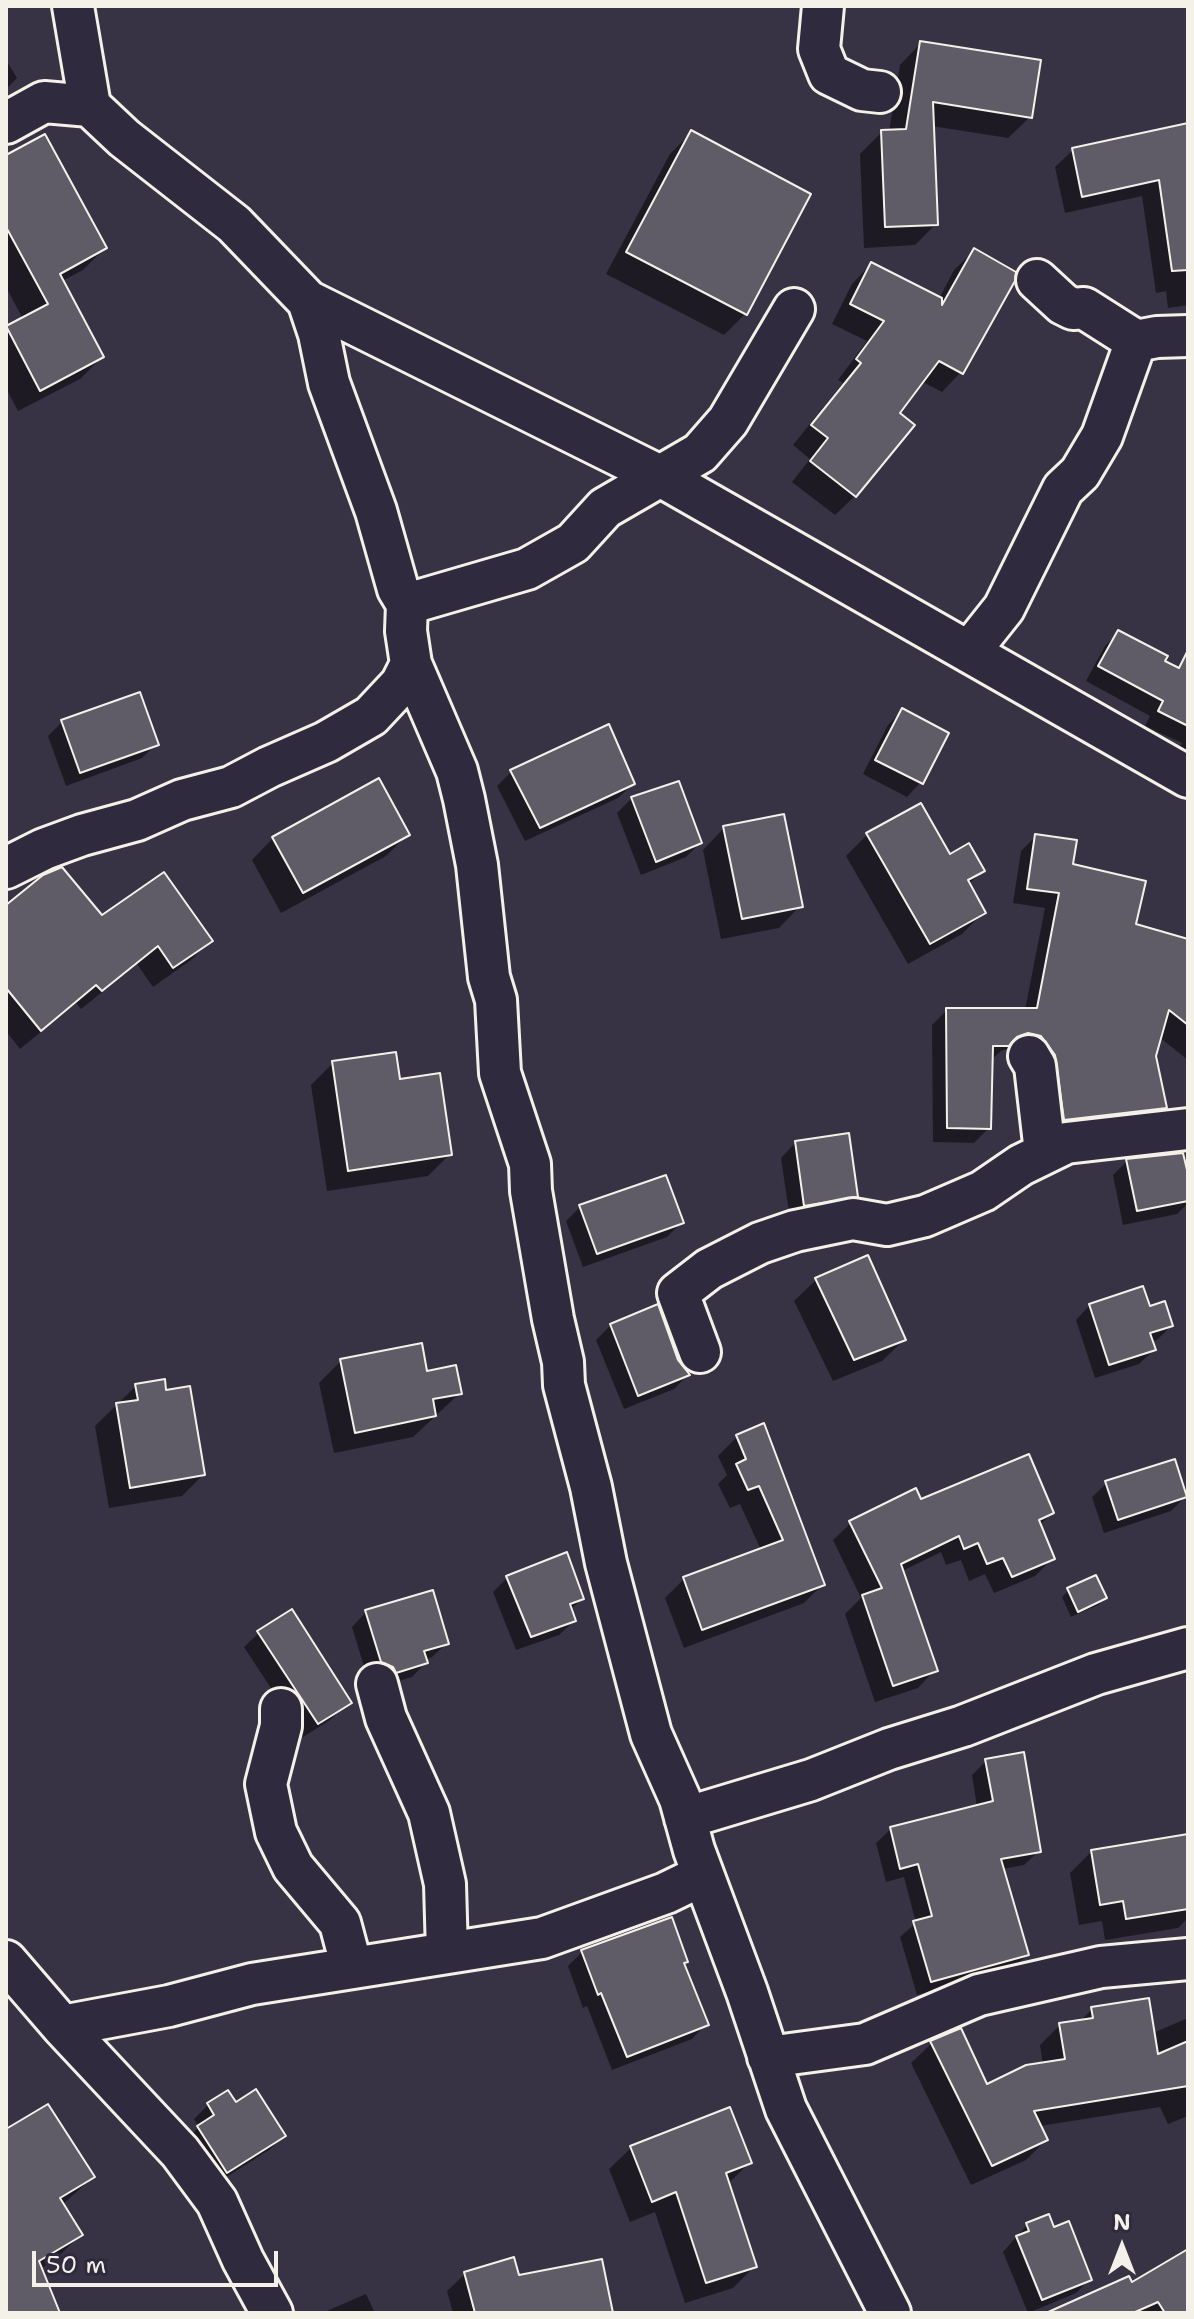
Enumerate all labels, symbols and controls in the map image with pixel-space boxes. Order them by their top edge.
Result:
north arrow [1082,2207,1162,2287]
text: N [1113,2208,1131,2237]
scale bar [36,2235,282,2285]
text: 50 m [46,2249,106,2281]

